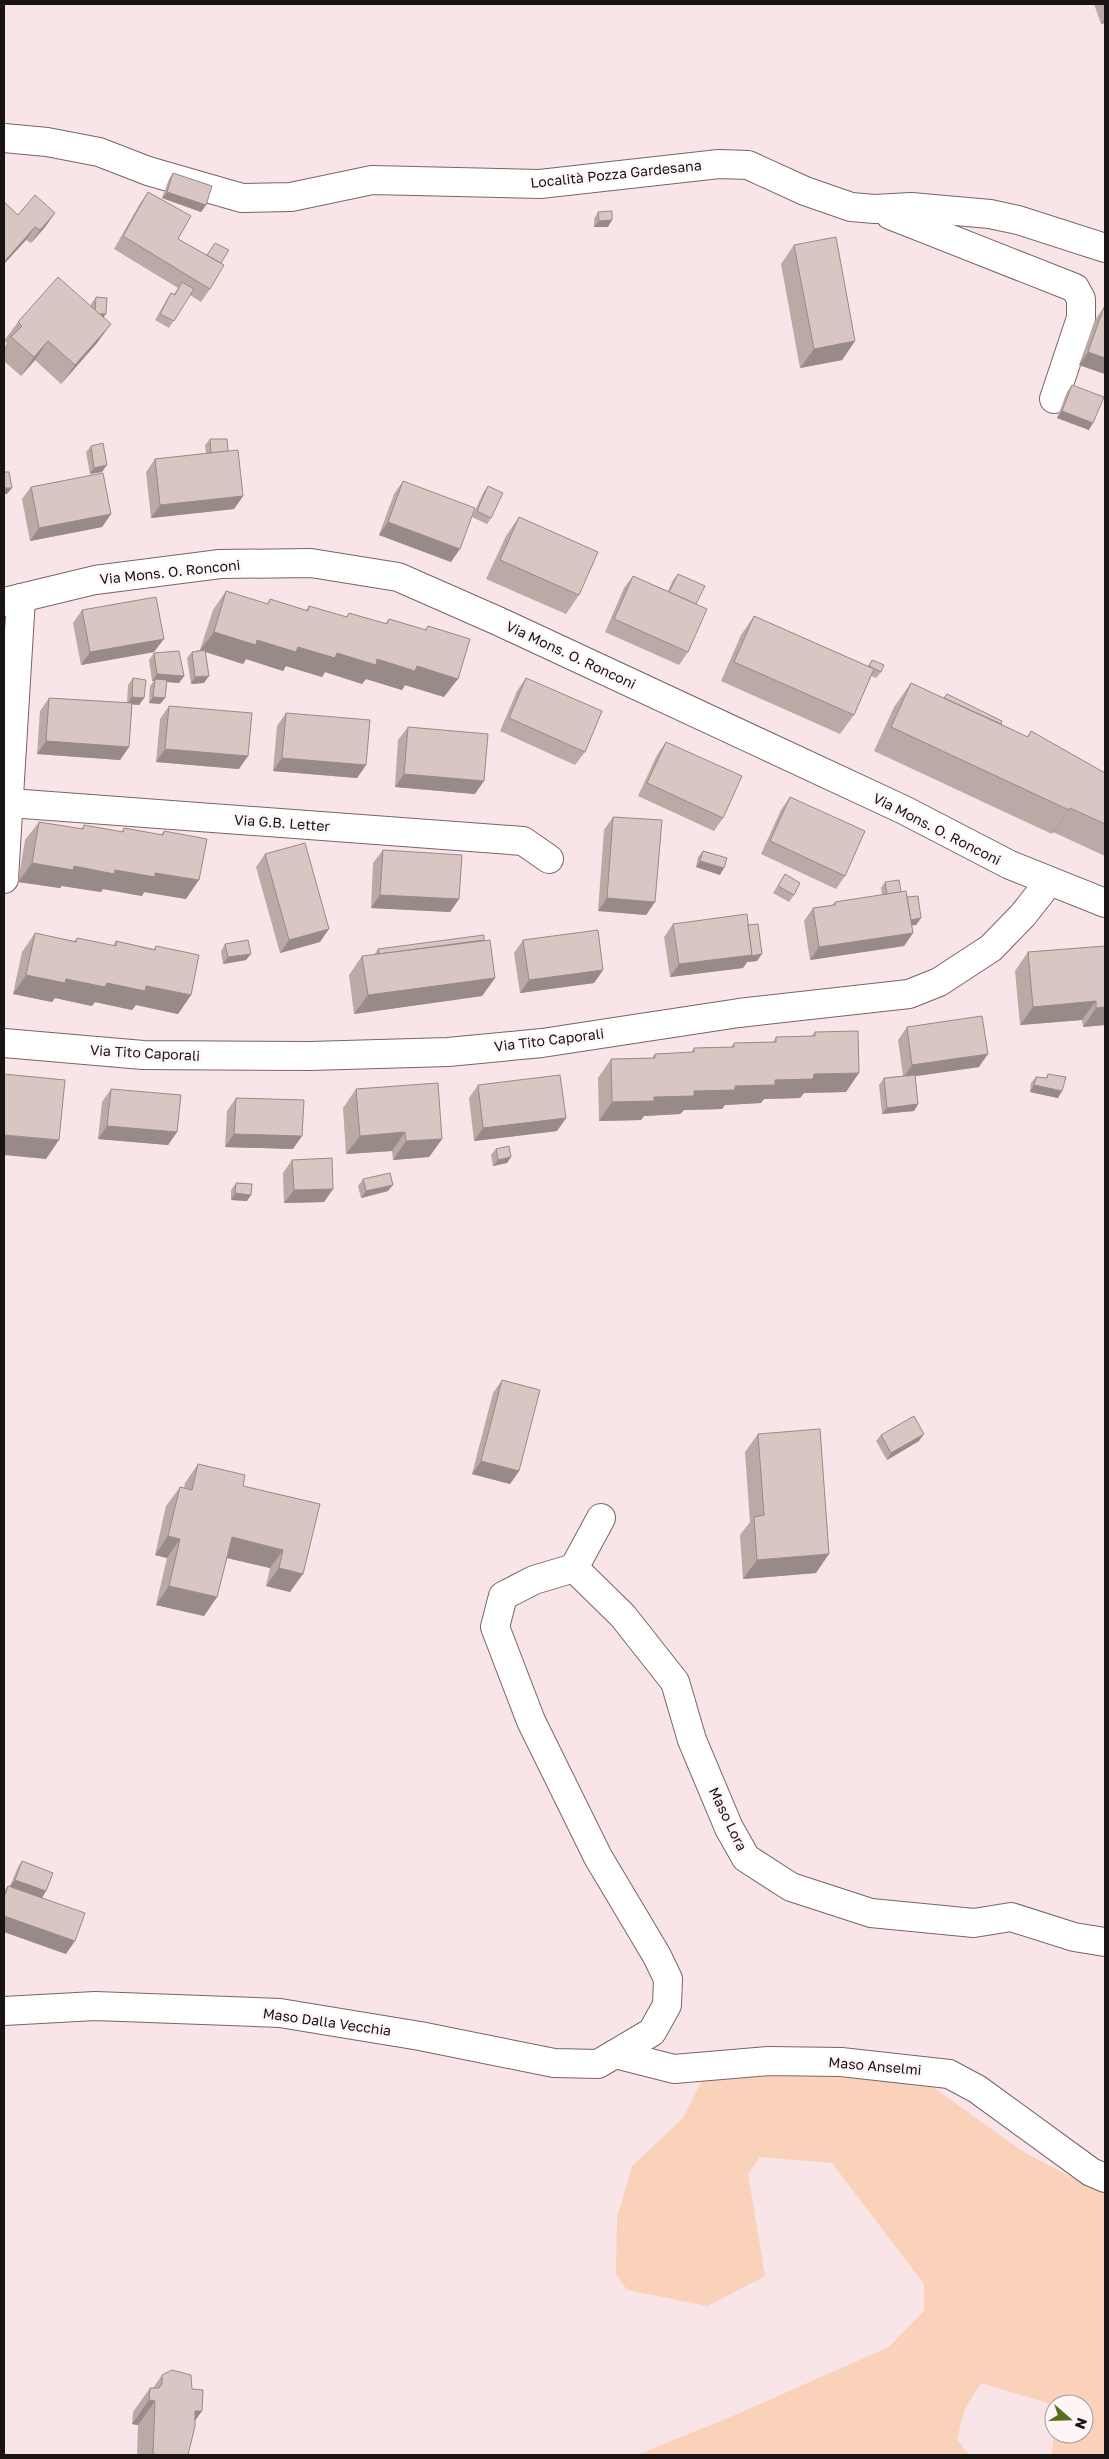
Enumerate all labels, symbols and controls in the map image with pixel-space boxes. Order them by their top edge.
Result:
street label: Località Pozza Gardesana [530,156,702,191]
street label: Via Mons. O. Ronconi [99,556,241,587]
street label: Via Mons. O. Ronconi [504,617,639,692]
street label: Via Mons. O. Ronconi [870,789,1004,868]
street label: Via G.B. Letter [234,811,331,834]
street label: Via Tito Caporali [493,1024,605,1055]
street label: Via Tito Caporali [89,1041,201,1064]
street label: Maso Lora [706,1784,751,1853]
street label: Maso Dalla Vecchia [262,2004,392,2039]
street label: Maso Anselmi [828,2053,922,2078]
north arrow [1044,2394,1094,2444]
text: N [1072,2416,1091,2432]

